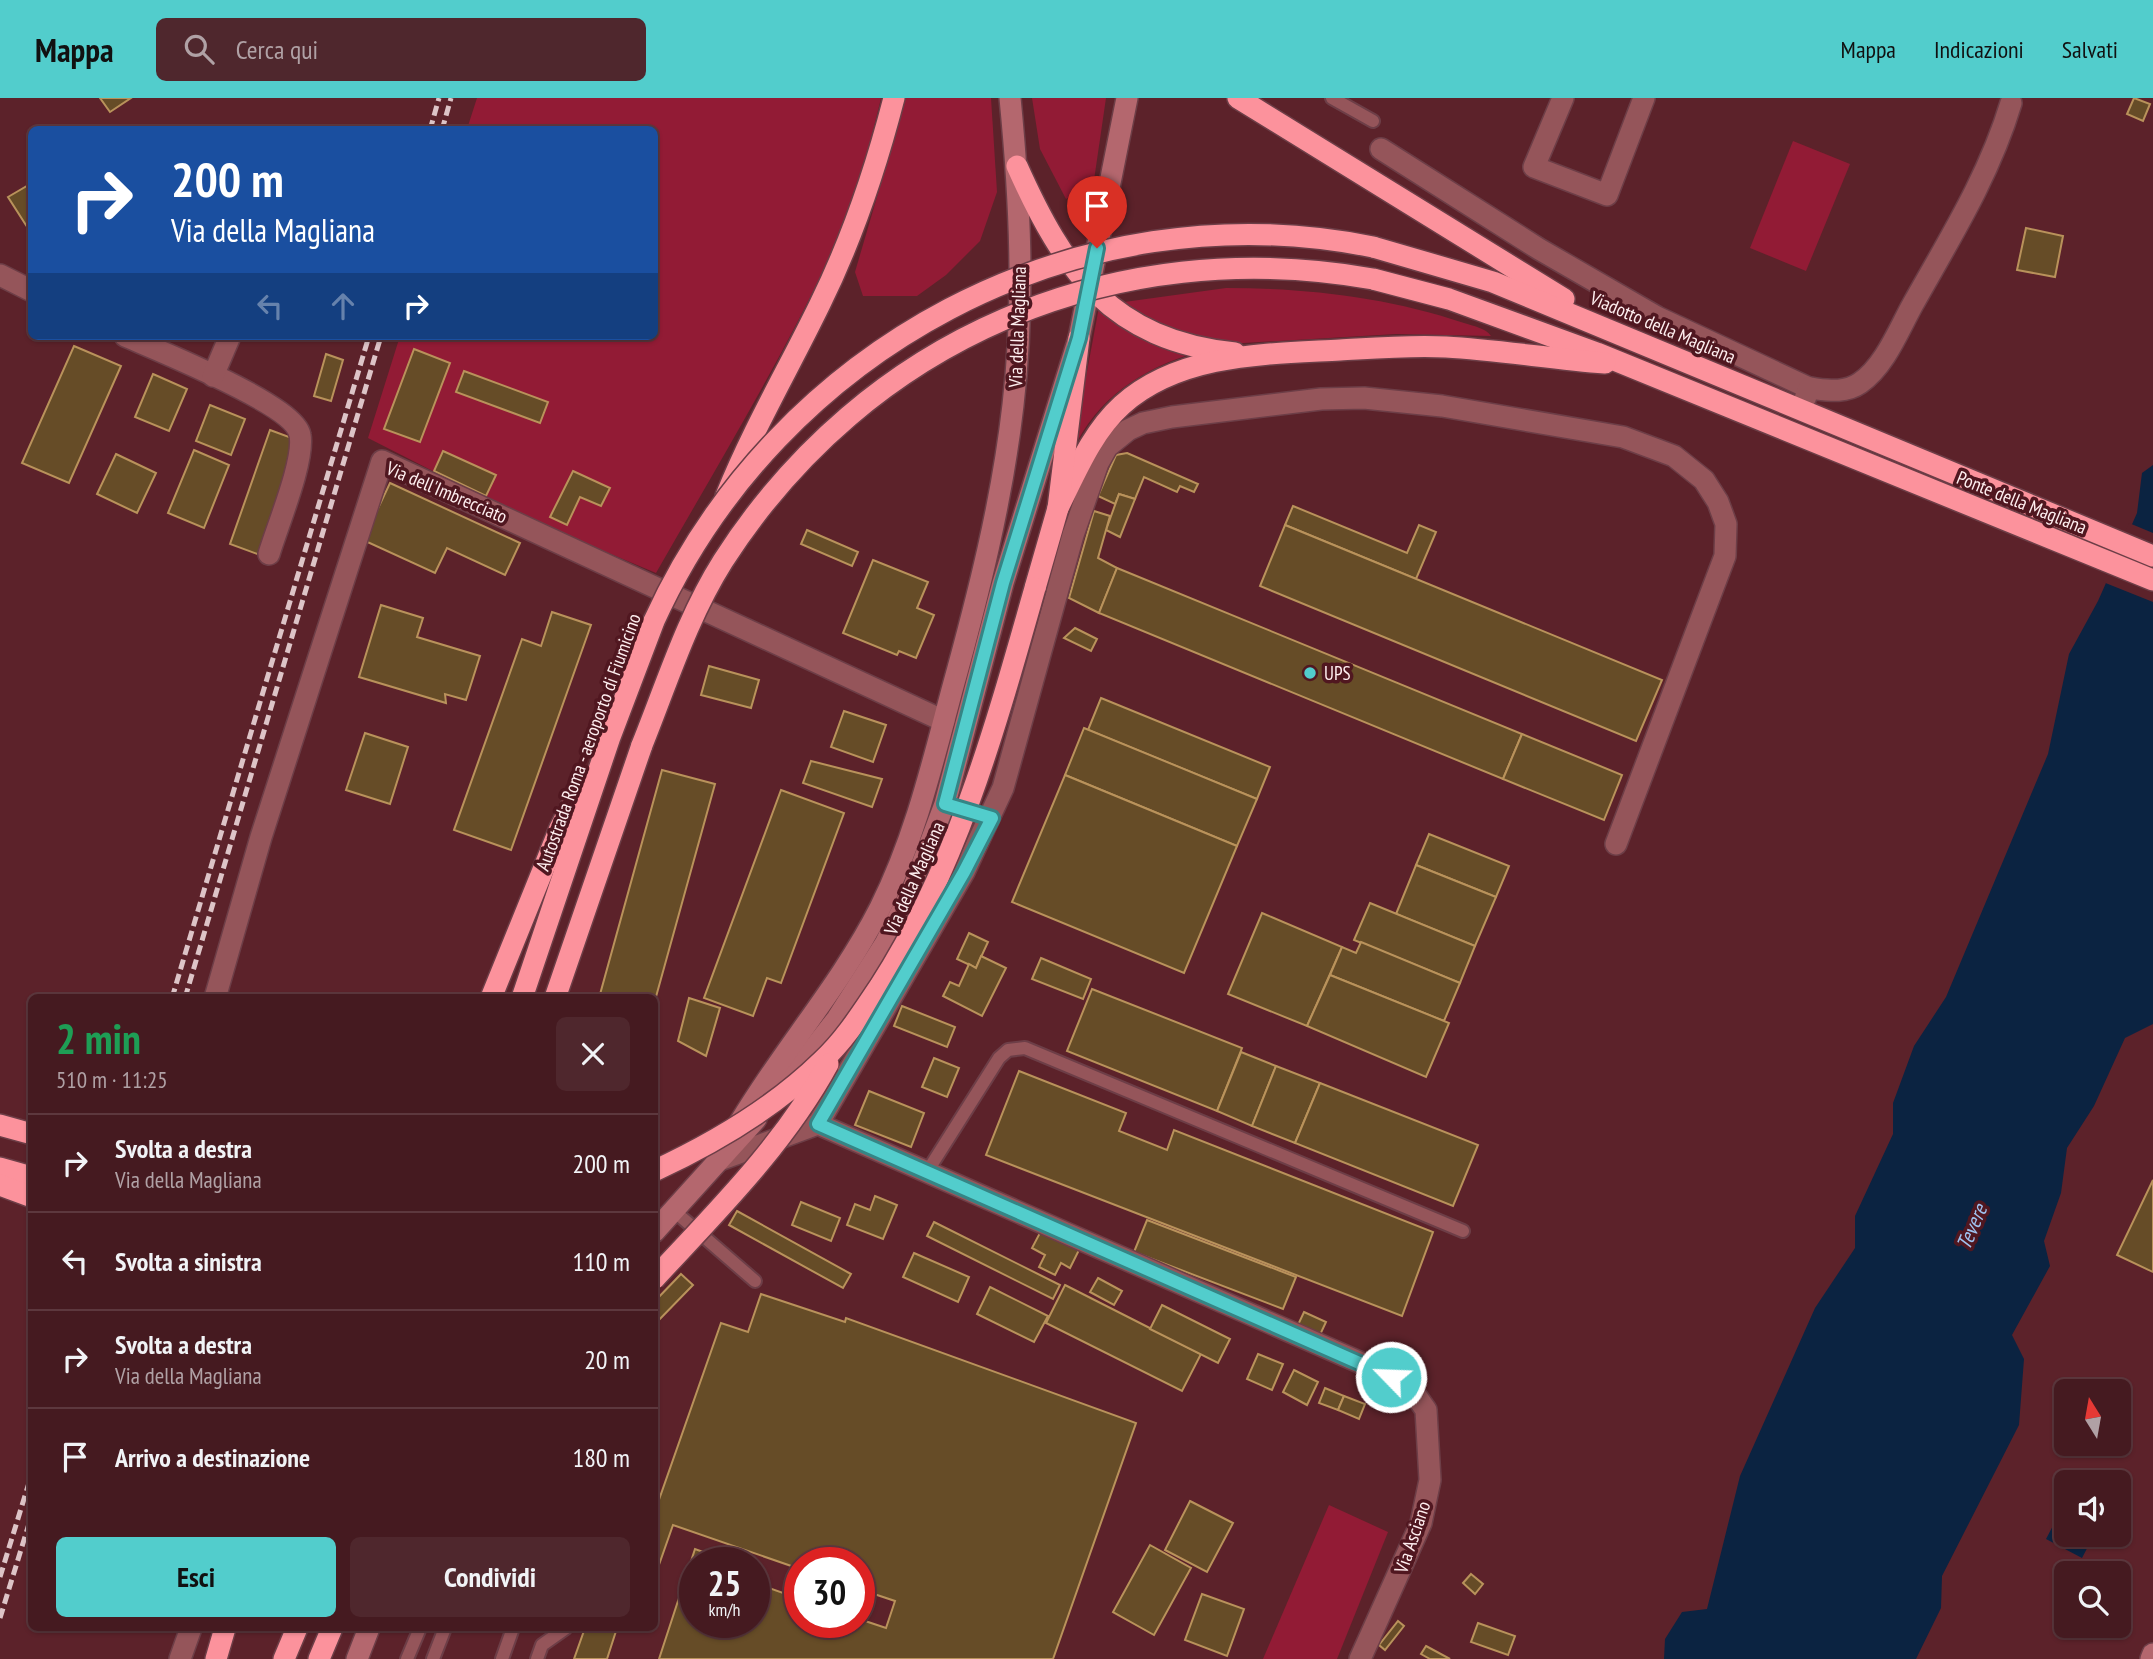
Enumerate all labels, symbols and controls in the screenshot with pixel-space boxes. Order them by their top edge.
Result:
search box [156,18,646,81]
text: Mappa [35,28,114,71]
icon: search [180,30,218,68]
text: Cerca qui [236,33,318,66]
text: Mappa [1841,34,1896,65]
text: Indicazioni [1934,34,2024,65]
text: Salvati [2062,34,2118,65]
text: 200 m [171,147,284,211]
icon: right [56,154,147,245]
pin [1067,176,1127,248]
icon: arrive [1078,187,1116,225]
text: Via della Magliana [171,209,375,251]
street label: Via della Magliana [1003,266,1031,389]
street label: Viadotto della Magliana [1586,285,1740,369]
icon: left [251,287,289,325]
icon: ahead [324,287,362,325]
icon: right [397,287,435,325]
street label: Via dell'Imbrecciato [382,455,511,528]
street label: Ponte della Magliana [1953,465,2091,539]
street label: Autostrada Roma - aeroporto di Fiumicino [530,610,646,874]
place label: UPS [1324,661,1351,685]
marker: UPS [1302,665,1318,681]
street label: Via della Magliana [878,818,950,939]
text: 2 min [56,1011,141,1066]
button: close [556,1017,630,1091]
text: 510 m · 11:25 [56,1065,168,1094]
text: Svolta a destra [115,1132,252,1165]
icon: right [56,1144,94,1182]
text: 200 m [572,1147,630,1180]
text: Via della Magliana [115,1165,262,1194]
water label: Tevere [1950,1199,1994,1254]
icon: left [56,1242,94,1280]
text: Svolta a sinistra [115,1245,262,1278]
text: 110 m [572,1245,630,1278]
text: Svolta a destra [115,1328,252,1361]
icon: right [56,1340,94,1378]
position arrow [1354,1340,1428,1414]
text: 20 m [584,1343,630,1376]
text: Via della Magliana [115,1361,262,1390]
north arrow [2054,1379,2132,1456]
map controls [2054,1379,2131,1638]
icon: arrive [56,1438,94,1476]
text: Arrivo a destinazione [115,1441,310,1474]
text: 180 m [572,1441,630,1474]
button: sound [2054,1470,2131,1547]
street label: Via Asciano [1388,1498,1435,1577]
button: Esci [56,1537,336,1617]
button: Condividi [350,1537,630,1617]
speed limit sign: 30 [784,1547,875,1638]
text: 25 [708,1560,741,1606]
button: search [2054,1561,2131,1638]
text: km/h [709,1598,740,1621]

